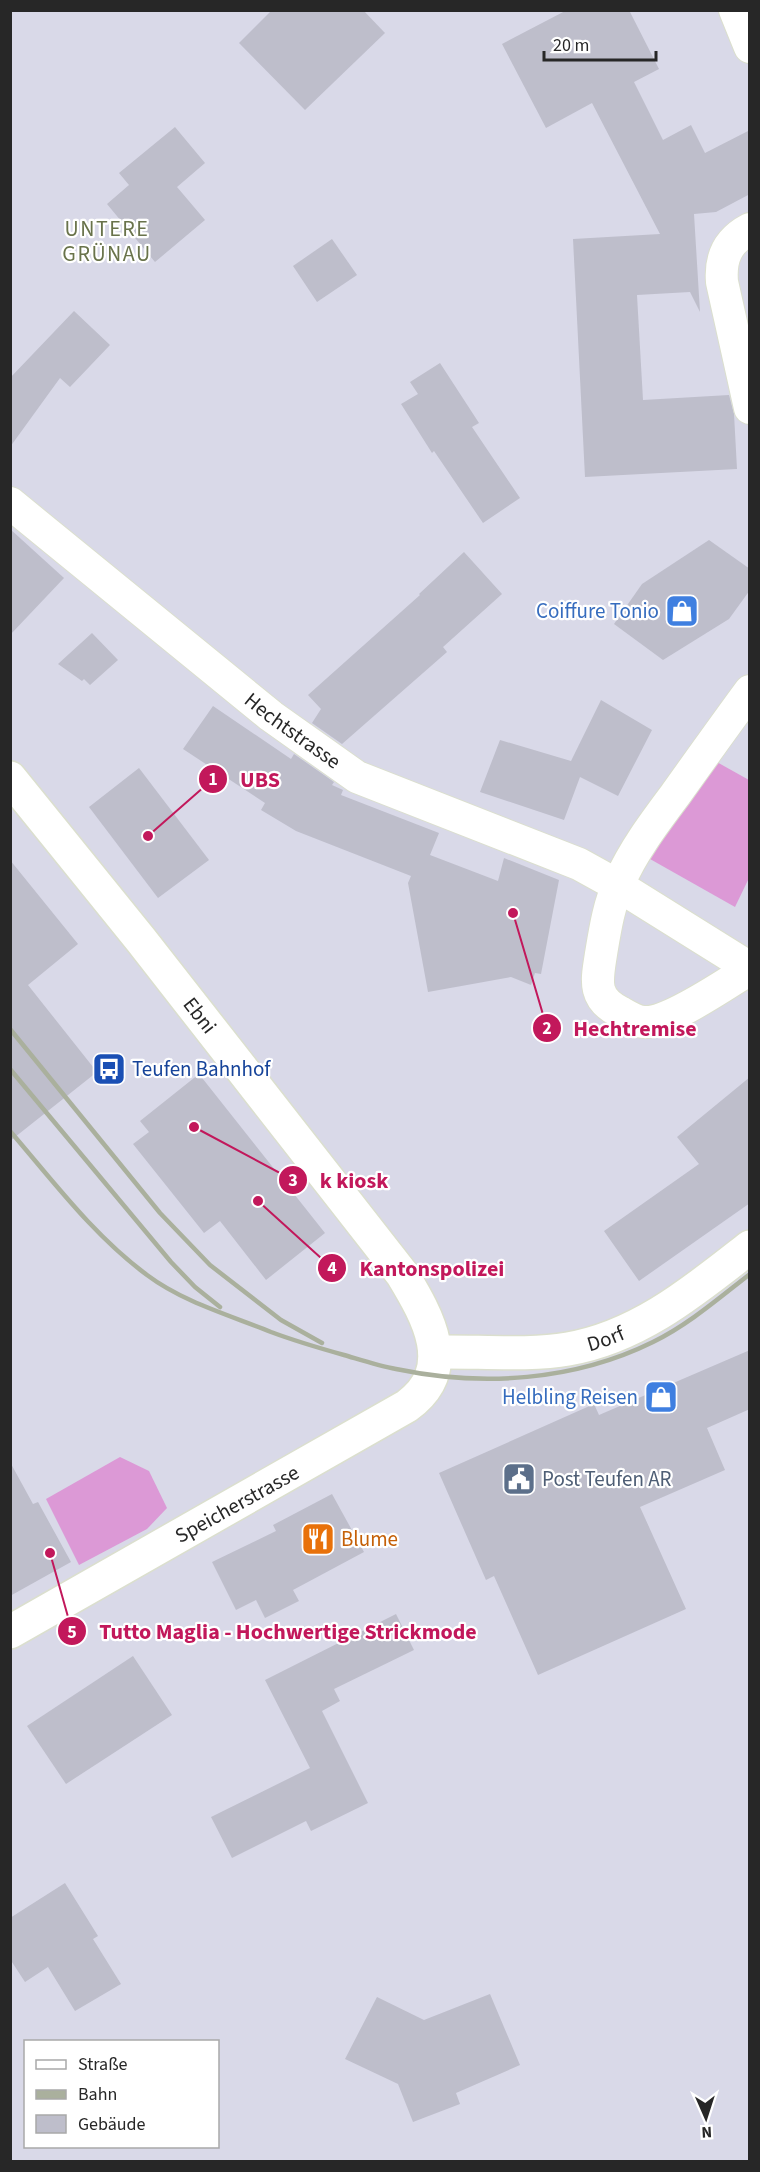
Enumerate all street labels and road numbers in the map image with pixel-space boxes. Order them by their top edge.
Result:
street label: Hechtstrasse [238,685,347,776]
street label: Ebni [176,991,224,1040]
street label: Dorf [583,1318,630,1359]
street label: Speicherstrasse [169,1457,305,1551]

